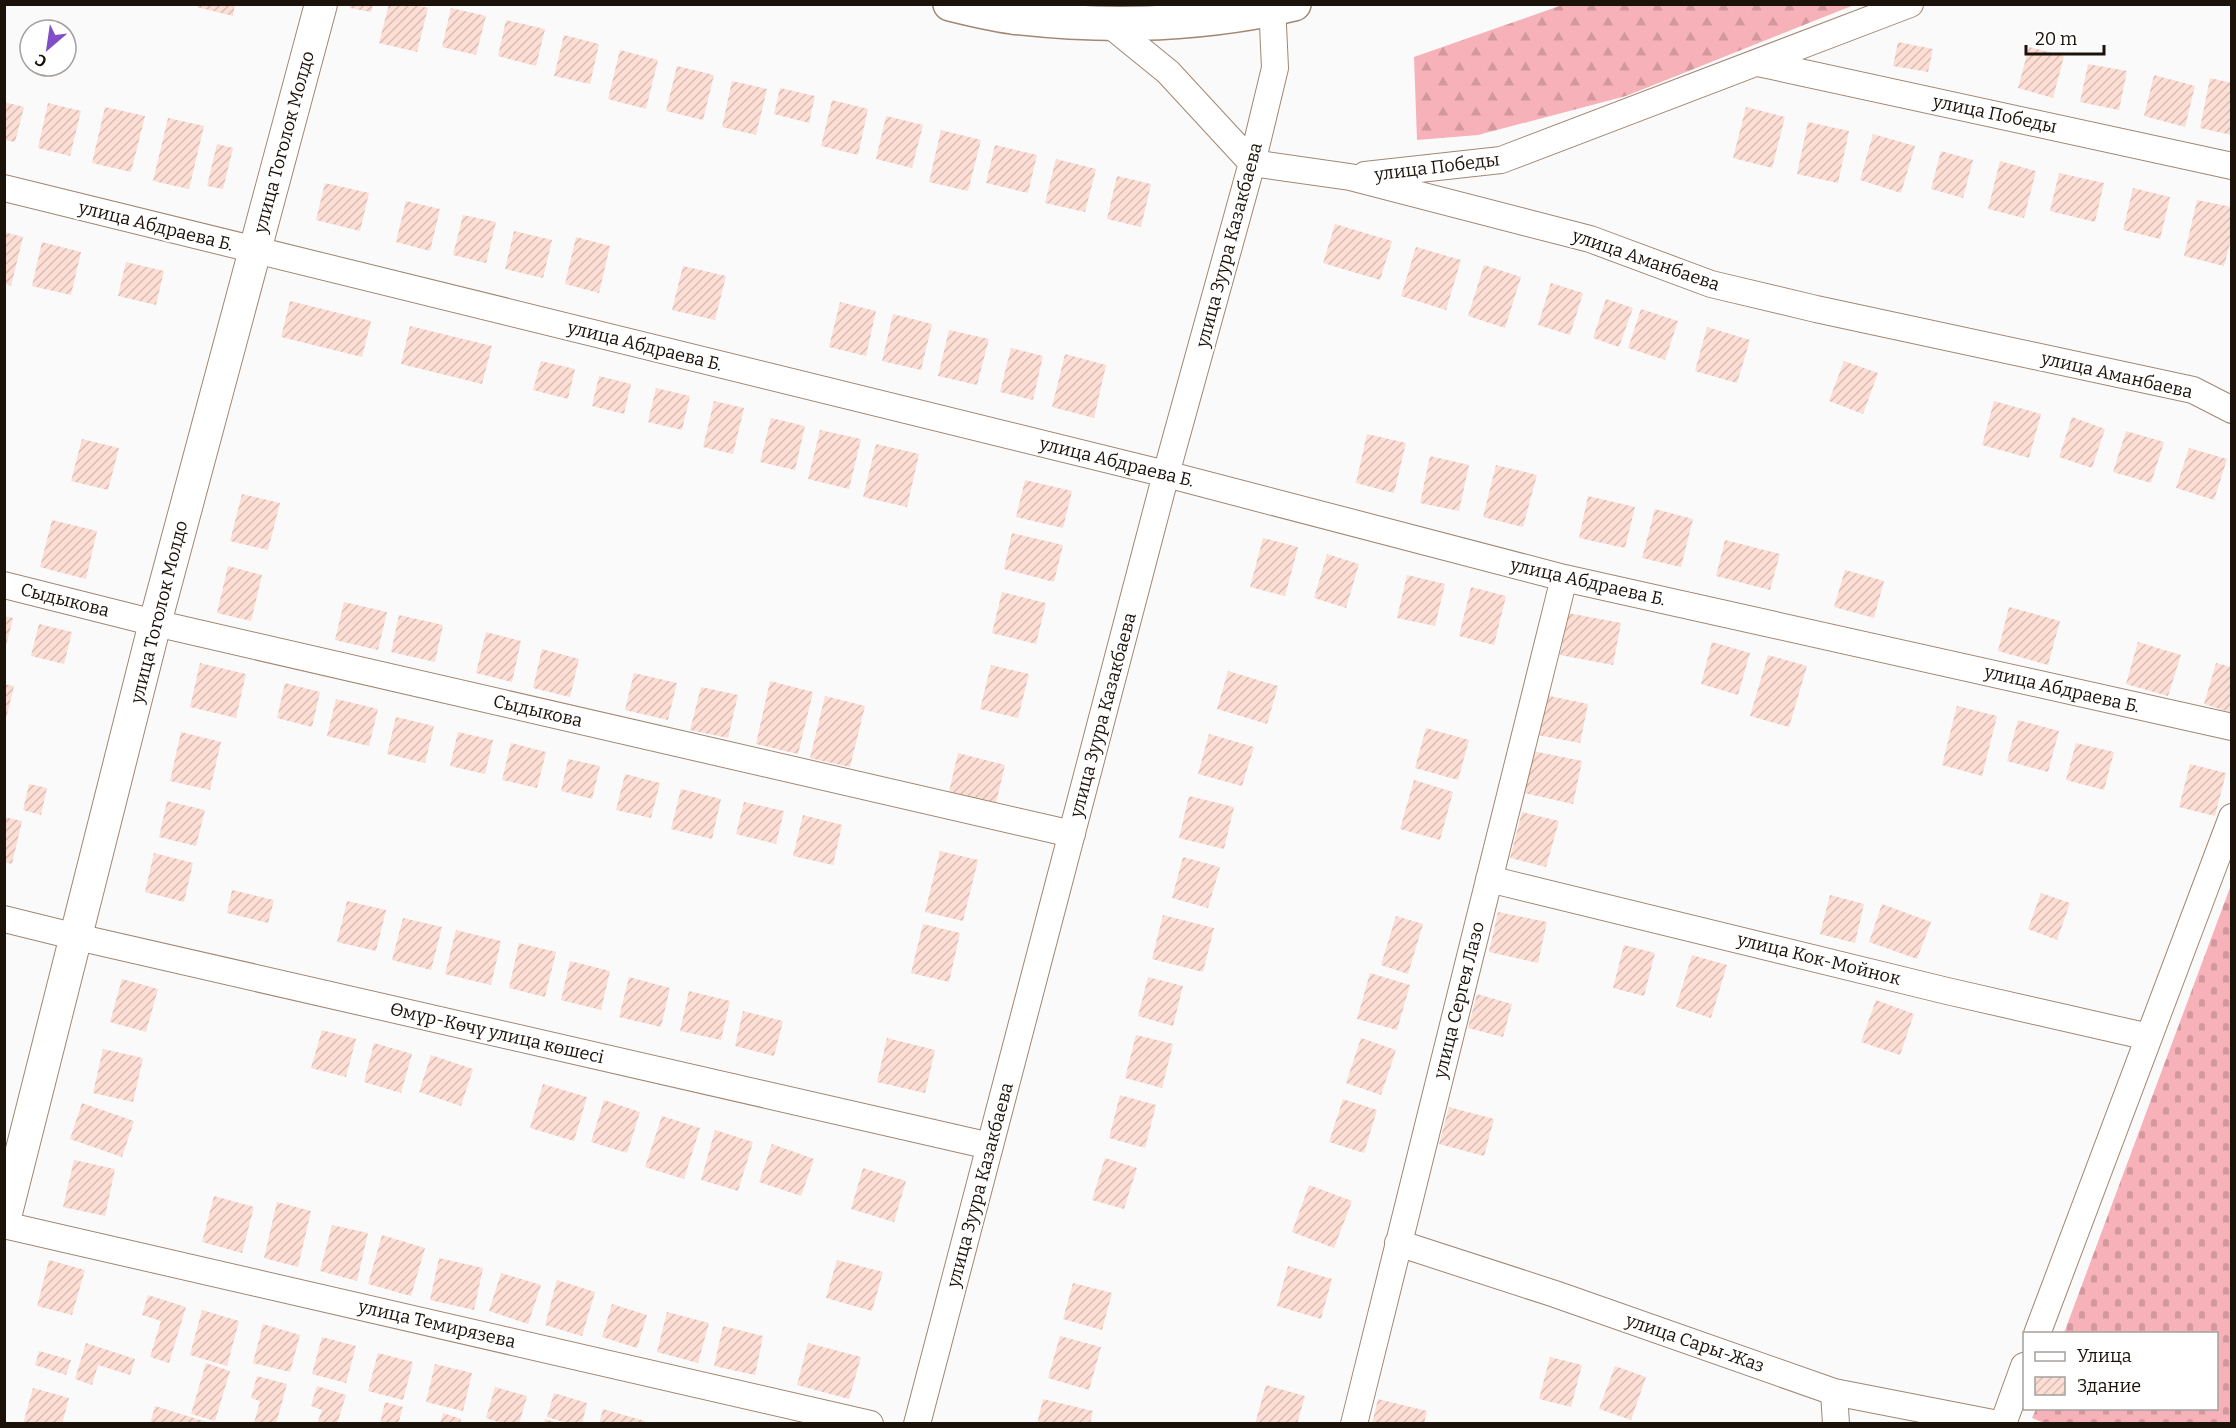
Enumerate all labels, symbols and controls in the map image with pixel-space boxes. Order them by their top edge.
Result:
north arrow [18,18,78,78]
scale bar [2026,18,2104,56]
text: 20 m [2035,28,2077,50]
street label: улица Тоголок Молдо [249,49,319,236]
text: С [32,50,50,71]
street label: улица Победы [1930,90,2059,138]
street label: улица Зуура Казакбаева [1191,140,1267,351]
street label: улица Победы [1372,148,1501,186]
street label: улица Абдраева Б. [75,196,236,256]
street label: улица Аманбаева [1568,224,1723,296]
street label: улица Абдраева Б. [564,316,725,376]
street label: улица Аманбаева [2038,347,2195,403]
street label: улица Абдраева Б. [1036,432,1197,492]
street label: улица Тоголок Молдо [125,518,192,707]
street label: улица Абдраева Б. [1507,553,1668,611]
street label: Сыдыкова [18,578,112,622]
street label: улица Зуура Казакбаева [1065,610,1141,821]
street label: улица Абдраева Б. [1981,660,2142,718]
street label: Сыдыкова [491,690,585,732]
street label: улица Сергея Лазо [1429,919,1489,1082]
street label: улица Кок-Мойнок [1734,928,1903,990]
street label: Өмүр-Көчү улица көшесі [388,998,606,1068]
street label: улица Зуура Казакбаева [942,1080,1018,1291]
street label: улица Темирязева [355,1295,518,1353]
street label: улица Сары-Жаз [1622,1309,1767,1377]
legend [2023,1332,2218,1410]
text: Улица [2077,1345,2132,1367]
text: Здание [2077,1375,2141,1397]

